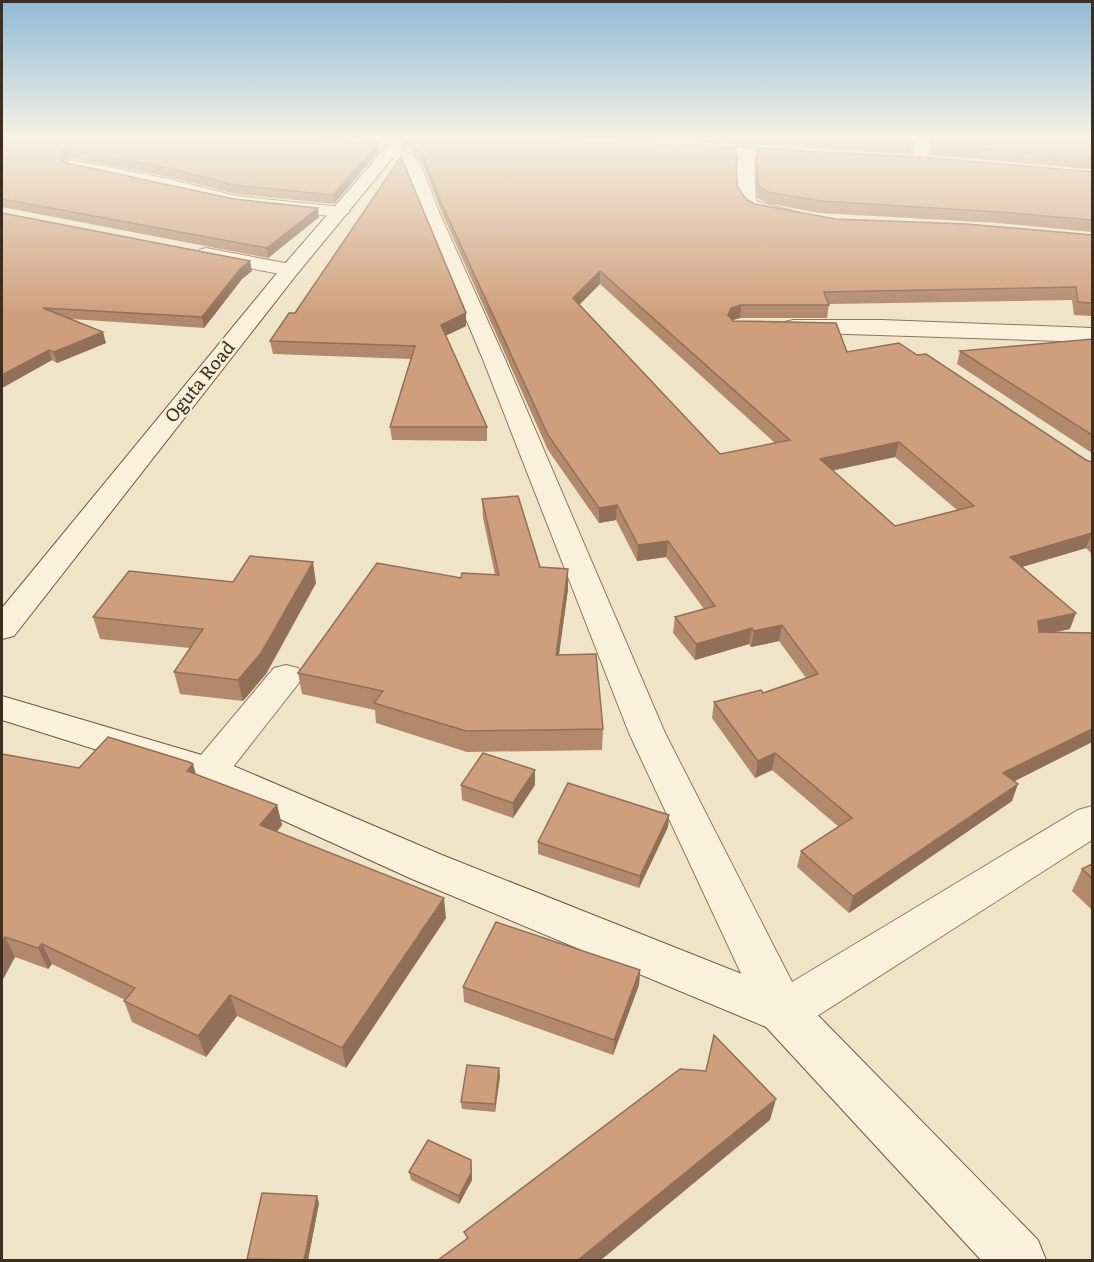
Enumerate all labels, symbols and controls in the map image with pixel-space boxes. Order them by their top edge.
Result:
street label: Oguta Road [157,334,240,428]

